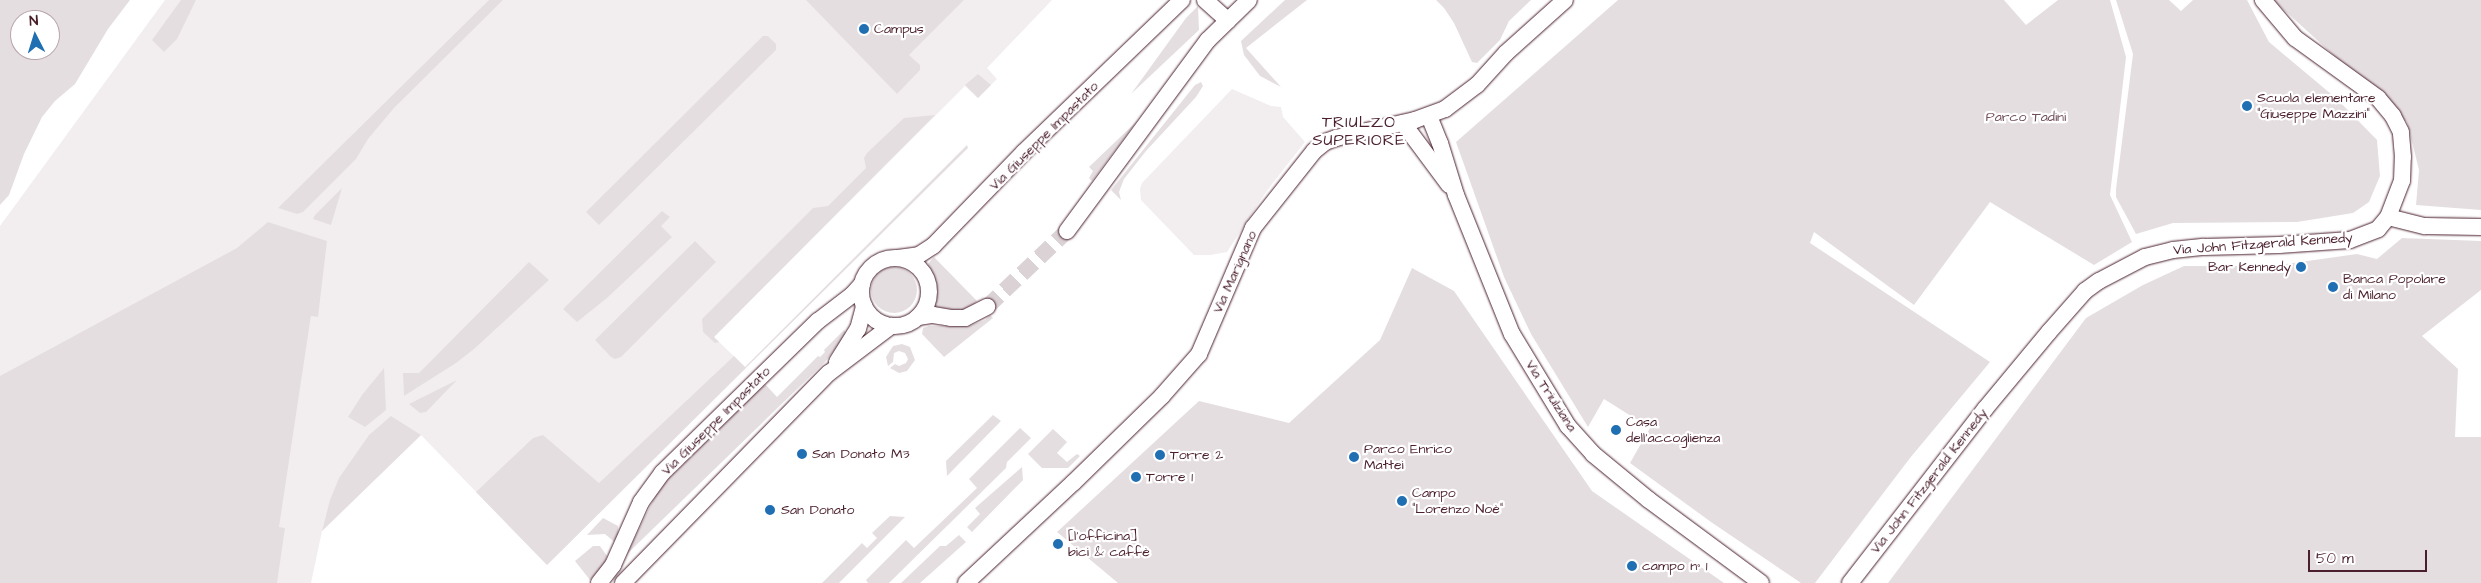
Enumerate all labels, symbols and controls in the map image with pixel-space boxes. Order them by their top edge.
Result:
north arrow [10,10,60,60]
text: N [29,11,39,31]
place label: Campus [874,21,924,37]
marker: Campus [858,23,870,35]
street label: Via Giuseppe Impastato [986,78,1102,194]
place label: Scuola elementare "Giuseppe Mazzini" [2257,90,2376,122]
marker: Scuola elementare "Giuseppe Mazzini" [2241,100,2253,112]
park label: Parco Tadini [1986,109,2066,125]
district label: TRIULZO SUPERIORE [1311,112,1407,150]
street label: Via Marignano [1209,228,1261,316]
street label: Via John Fitzgerald Kennedy [2173,229,2353,259]
place label: Bar Kennedy [2208,259,2291,275]
marker: Bar Kennedy [2295,261,2307,273]
place label: Banca Popolare di Milano [2343,271,2446,304]
marker: Banca Popolare di Milano [2327,281,2339,293]
street label: Via Triulziana [1522,357,1580,435]
street label: Via Giuseppe Impastato [658,363,774,479]
street label: Via John Fitzgerald Kennedy [1867,405,1991,557]
place label: Casa dell'accoglienza [1626,414,1720,447]
marker: Casa dell'accoglienza [1610,424,1622,436]
place label: Parco Enrico Mattei [1364,441,1452,474]
place label: San Donato M3 [812,446,910,462]
place label: Torre 2 [1170,447,1223,463]
marker: San Donato M3 [796,448,808,460]
marker: Torre 2 [1154,449,1166,461]
marker: Parco Enrico Mattei [1348,451,1360,463]
place label: Torre 1 [1146,469,1193,485]
marker: Torre 1 [1130,471,1142,483]
place label: Campo "Lorenzo Noè" [1412,485,1503,518]
marker: Campo "Lorenzo Noè" [1396,495,1408,507]
place label: San Donato [781,502,854,518]
marker: San Donato [763,503,777,517]
place label: [l'officina] bici & caffè [1068,528,1150,560]
marker: [l'officina] bici & caffè [1052,538,1064,550]
scale bar [2311,540,2430,572]
text: 50 m [2316,548,2354,569]
place label: campo n° 1 [1642,558,1708,574]
marker: campo n° 1 [1626,560,1638,572]

